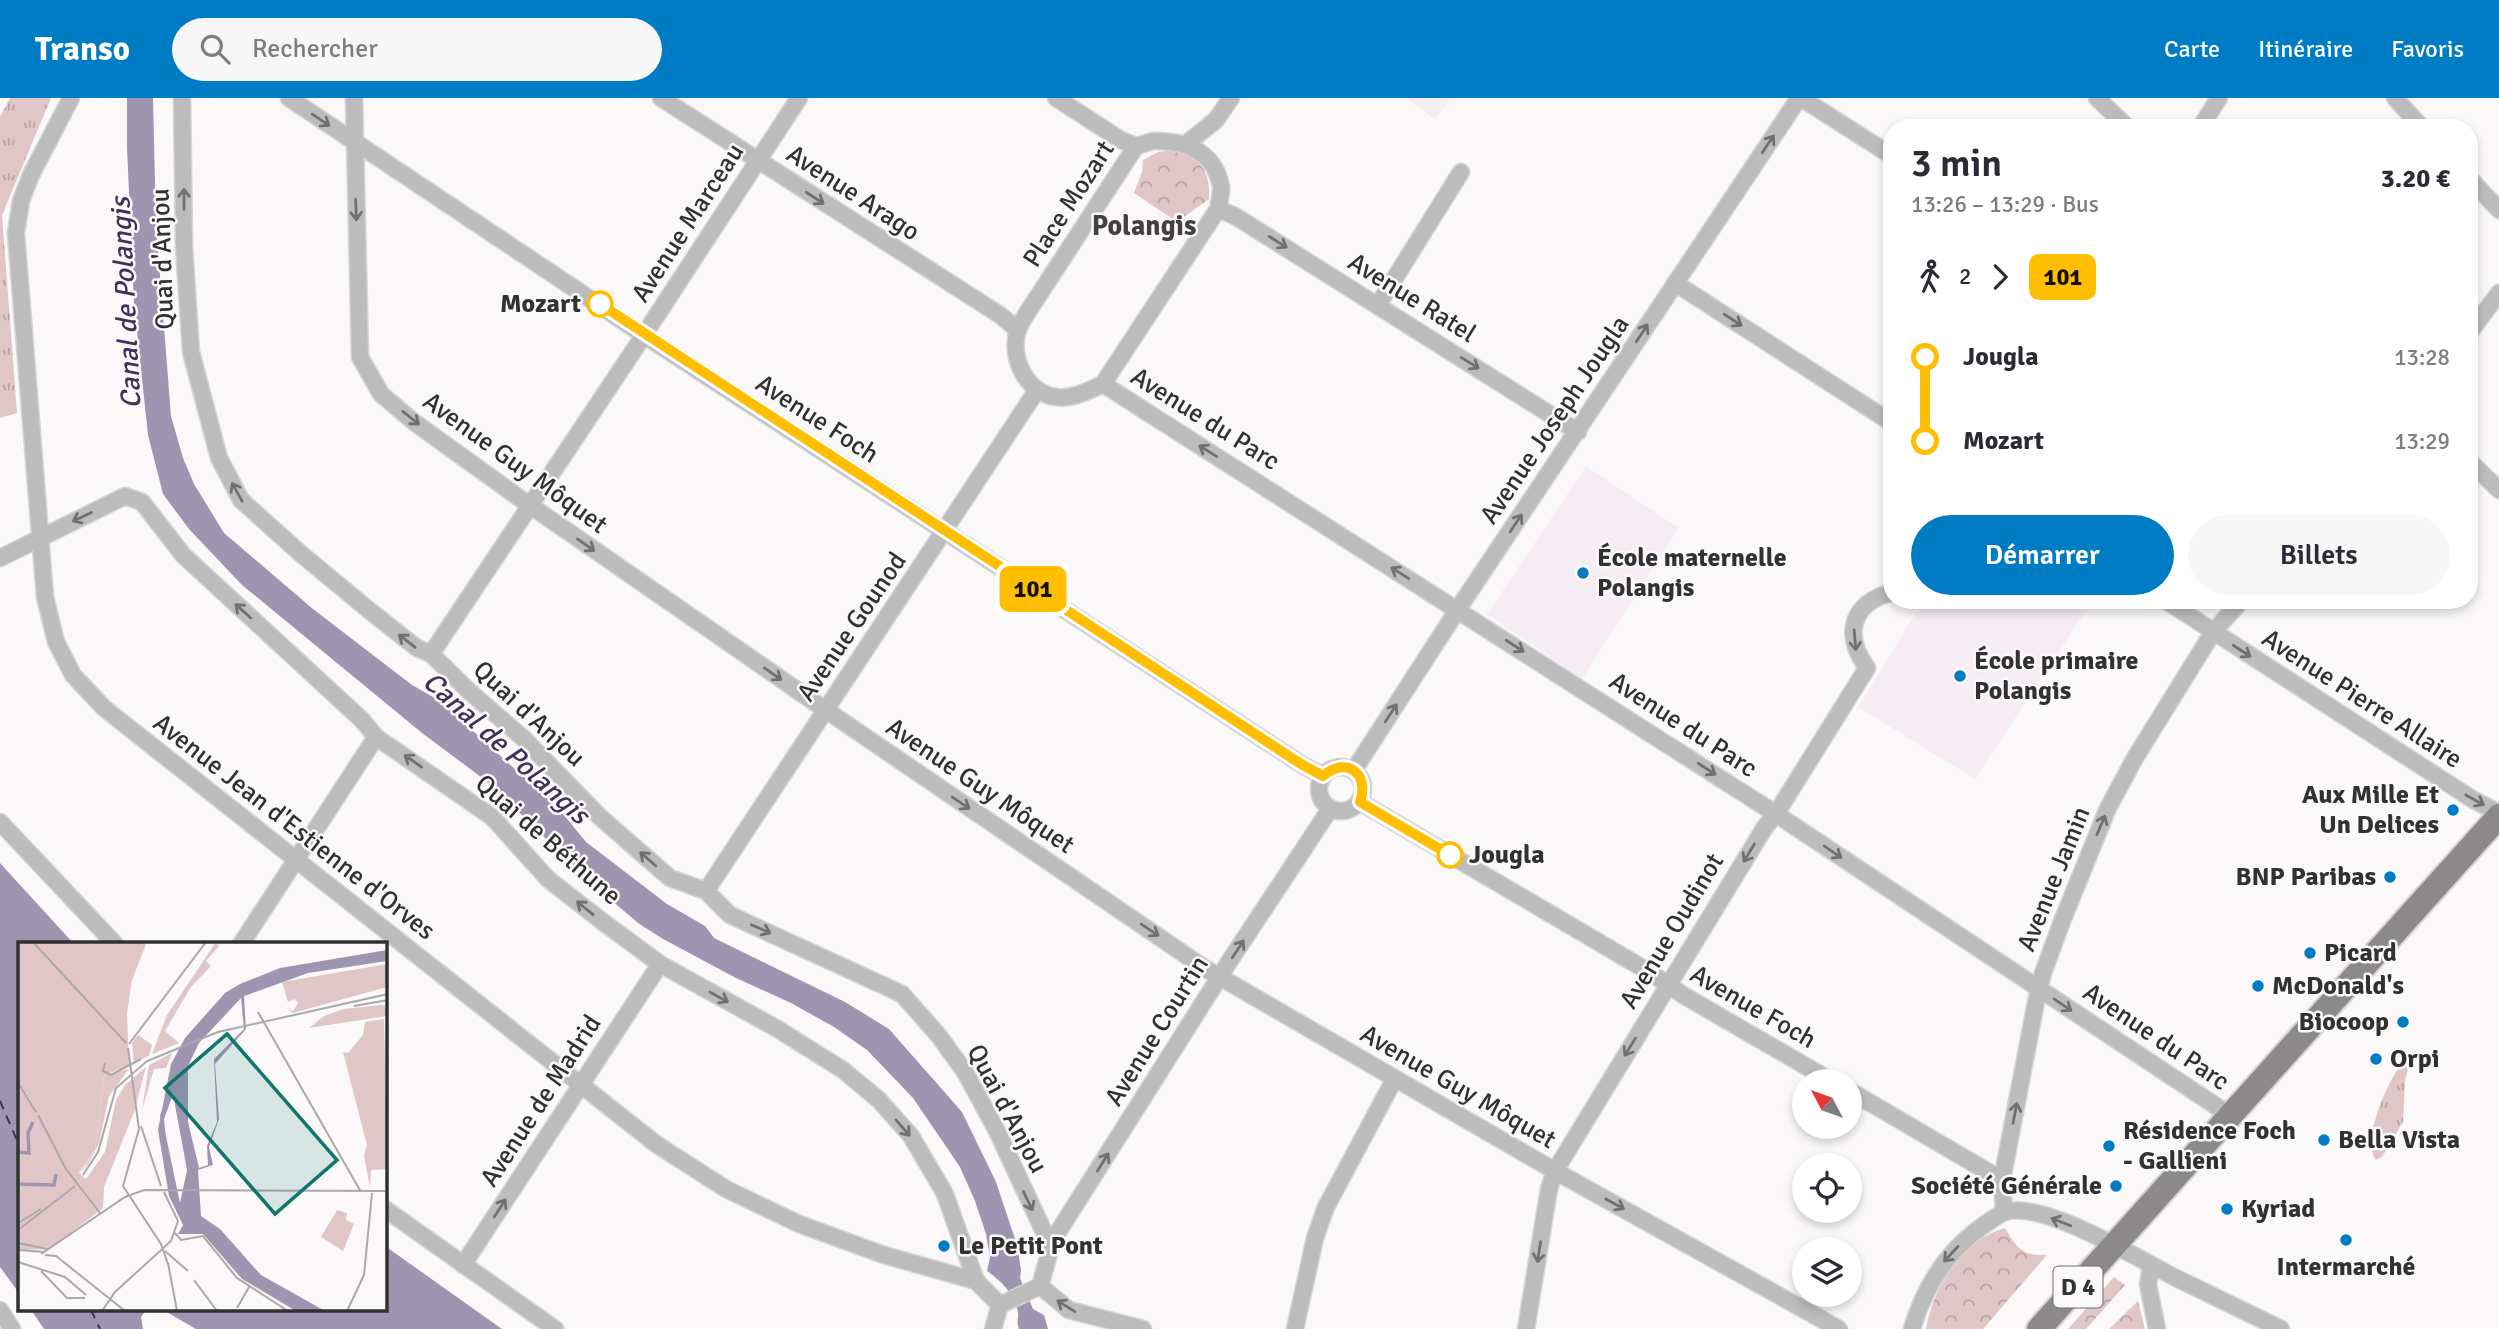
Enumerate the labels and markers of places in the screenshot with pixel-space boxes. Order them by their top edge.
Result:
place label: Mozart [500,288,581,320]
marker: Mozart [587,291,613,317]
place label: École maternelle Polangis [1597,542,1787,604]
marker: École maternelle Polangis [1575,565,1591,581]
place label: École primaire Polangis [1974,645,2139,707]
marker: École primaire Polangis [1952,668,1968,684]
place label: Aux Mille Et Un Delices [2302,779,2439,841]
marker: Aux Mille Et Un Delices [2445,802,2461,818]
place label: Jougla [1469,839,1545,871]
marker: Jougla [1437,842,1463,868]
place label: BNP Paribas [2235,861,2376,893]
marker: BNP Paribas [2382,869,2398,885]
place label: Picard [2324,937,2397,969]
marker: Picard [2302,945,2318,961]
place label: McDonald's [2272,970,2404,1002]
marker: McDonald's [2250,978,2266,994]
place label: Biocoop [2298,1006,2389,1038]
marker: Biocoop [2395,1014,2411,1030]
place label: Orpi [2390,1043,2439,1075]
marker: Orpi [2368,1051,2384,1067]
place label: Résidence Foch - Gallieni [2123,1115,2296,1177]
place label: Bella Vista [2338,1124,2460,1156]
marker: Bella Vista [2316,1132,2332,1148]
marker: Résidence Foch - Gallieni [2101,1138,2117,1154]
place label: Société Générale [1911,1170,2102,1202]
marker: Société Générale [2108,1178,2124,1194]
place label: Kyriad [2241,1193,2315,1225]
marker: Kyriad [2219,1201,2235,1217]
place label: Le Petit Pont [958,1230,1103,1262]
marker: Intermarché [2338,1232,2354,1248]
marker: Le Petit Pont [936,1238,952,1254]
place label: Intermarché [2277,1251,2416,1283]

